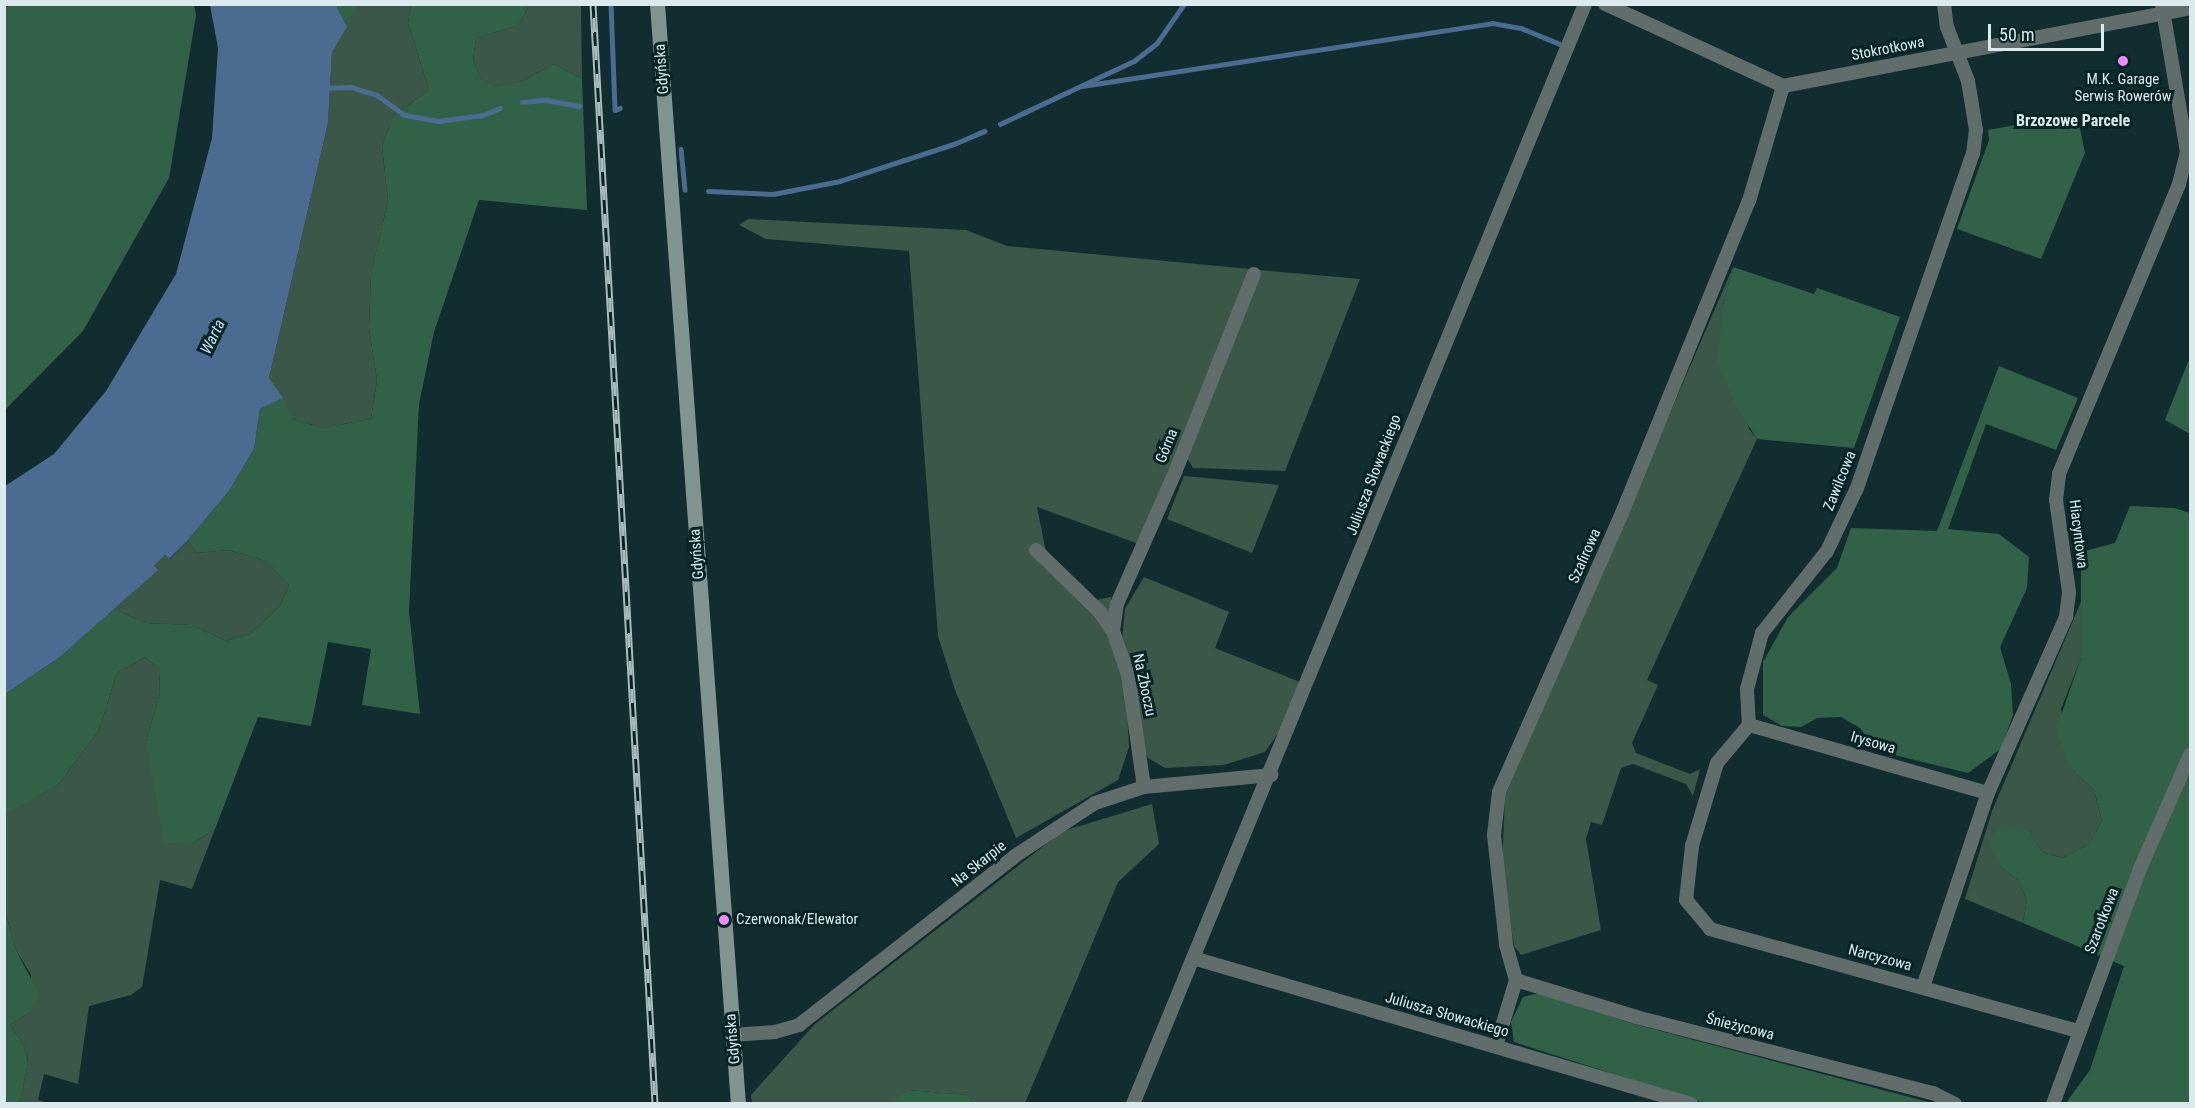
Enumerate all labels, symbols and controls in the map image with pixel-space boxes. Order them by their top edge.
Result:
scale bar [1991,12,2106,50]
text: 50 m [1999,24,2034,45]
street label: Stokrotkowa [1850,33,1926,65]
street label: Gdyńska [651,43,673,95]
marker: M.K. Garage Serwis Rowerów [2116,54,2130,68]
place label: M.K. Garage Serwis Rowerów [2075,70,2171,105]
district label: Brzozowe Parcele [2016,111,2130,131]
water label: Warta [196,317,230,357]
street label: Juliusza Słowackiego [1343,412,1405,538]
street label: Górna [1152,426,1182,466]
street label: Zawilcowa [1820,448,1860,514]
street label: Hiacyntowa [2065,499,2091,569]
street label: Szafirowa [1565,526,1605,586]
street label: Gdyńska [686,528,708,580]
street label: Na Zboczu [1129,652,1159,718]
street label: Irysowa [1848,728,1898,758]
street label: Na Skarpie [948,837,1010,891]
street label: Szarotkowa [2081,885,2123,957]
place label: Czerwonak/Elewator [736,911,858,929]
marker: Czerwonak/Elewator [717,913,731,927]
street label: Narcyzowa [1846,941,1914,975]
street label: Juliusza Słowackiego [1383,989,1511,1041]
street label: Śnieżycowa [1704,1010,1776,1044]
street label: Gdyńska [722,1013,744,1065]

